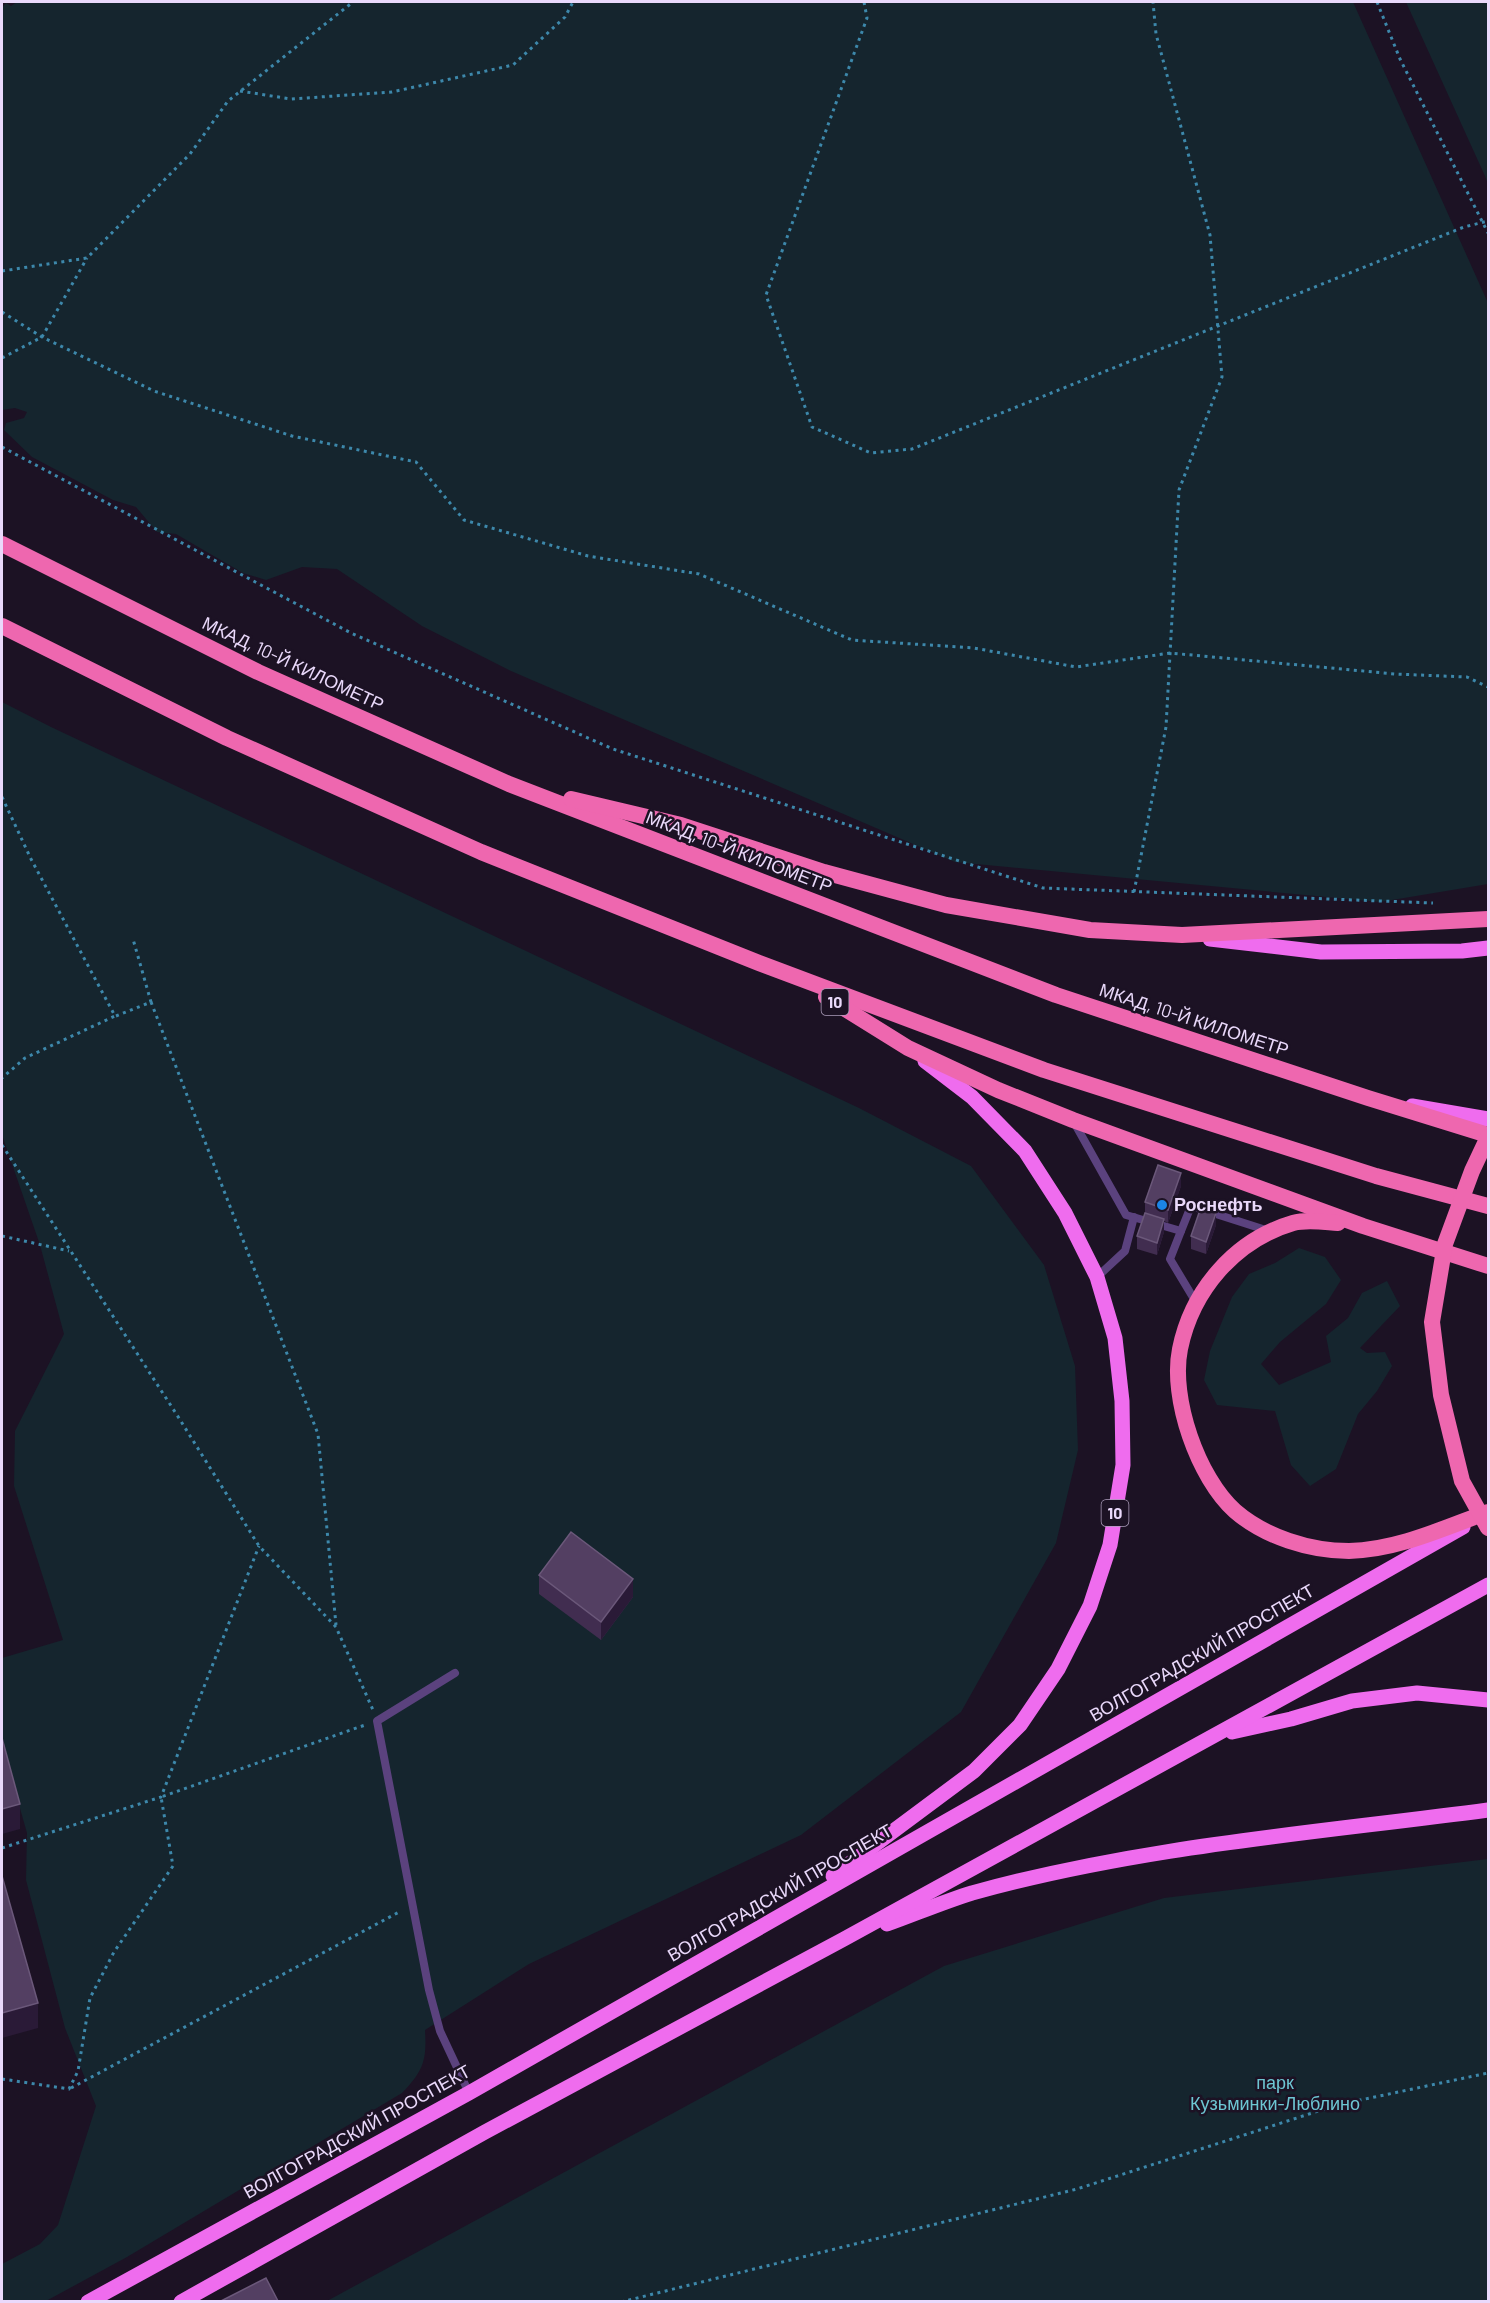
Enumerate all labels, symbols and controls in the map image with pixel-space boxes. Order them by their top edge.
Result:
street label: МКАД, 10-Й КИЛОМЕТР [199,611,388,715]
street label: МКАД, 10-Й КИЛОМЕТР [643,805,836,897]
street label: МКАД, 10-Й КИЛОМЕТР [1097,978,1292,1060]
road number: 10 [822,989,848,1015]
place label: Роснефть [1174,1193,1263,1215]
marker: Роснефть [1155,1198,1169,1212]
road number: 10 [1102,1500,1128,1526]
street label: ВОЛГОГРАДСКИЙ ПРОСПЕКТ [1085,1579,1318,1726]
street label: ВОЛГОГРАДСКИЙ ПРОСПЕКТ [663,1819,896,1966]
street label: ВОЛГОГРАДСКИЙ ПРОСПЕКТ [239,2059,474,2203]
park label: парк Кузьминки-Люблино [1190,2071,1360,2114]

